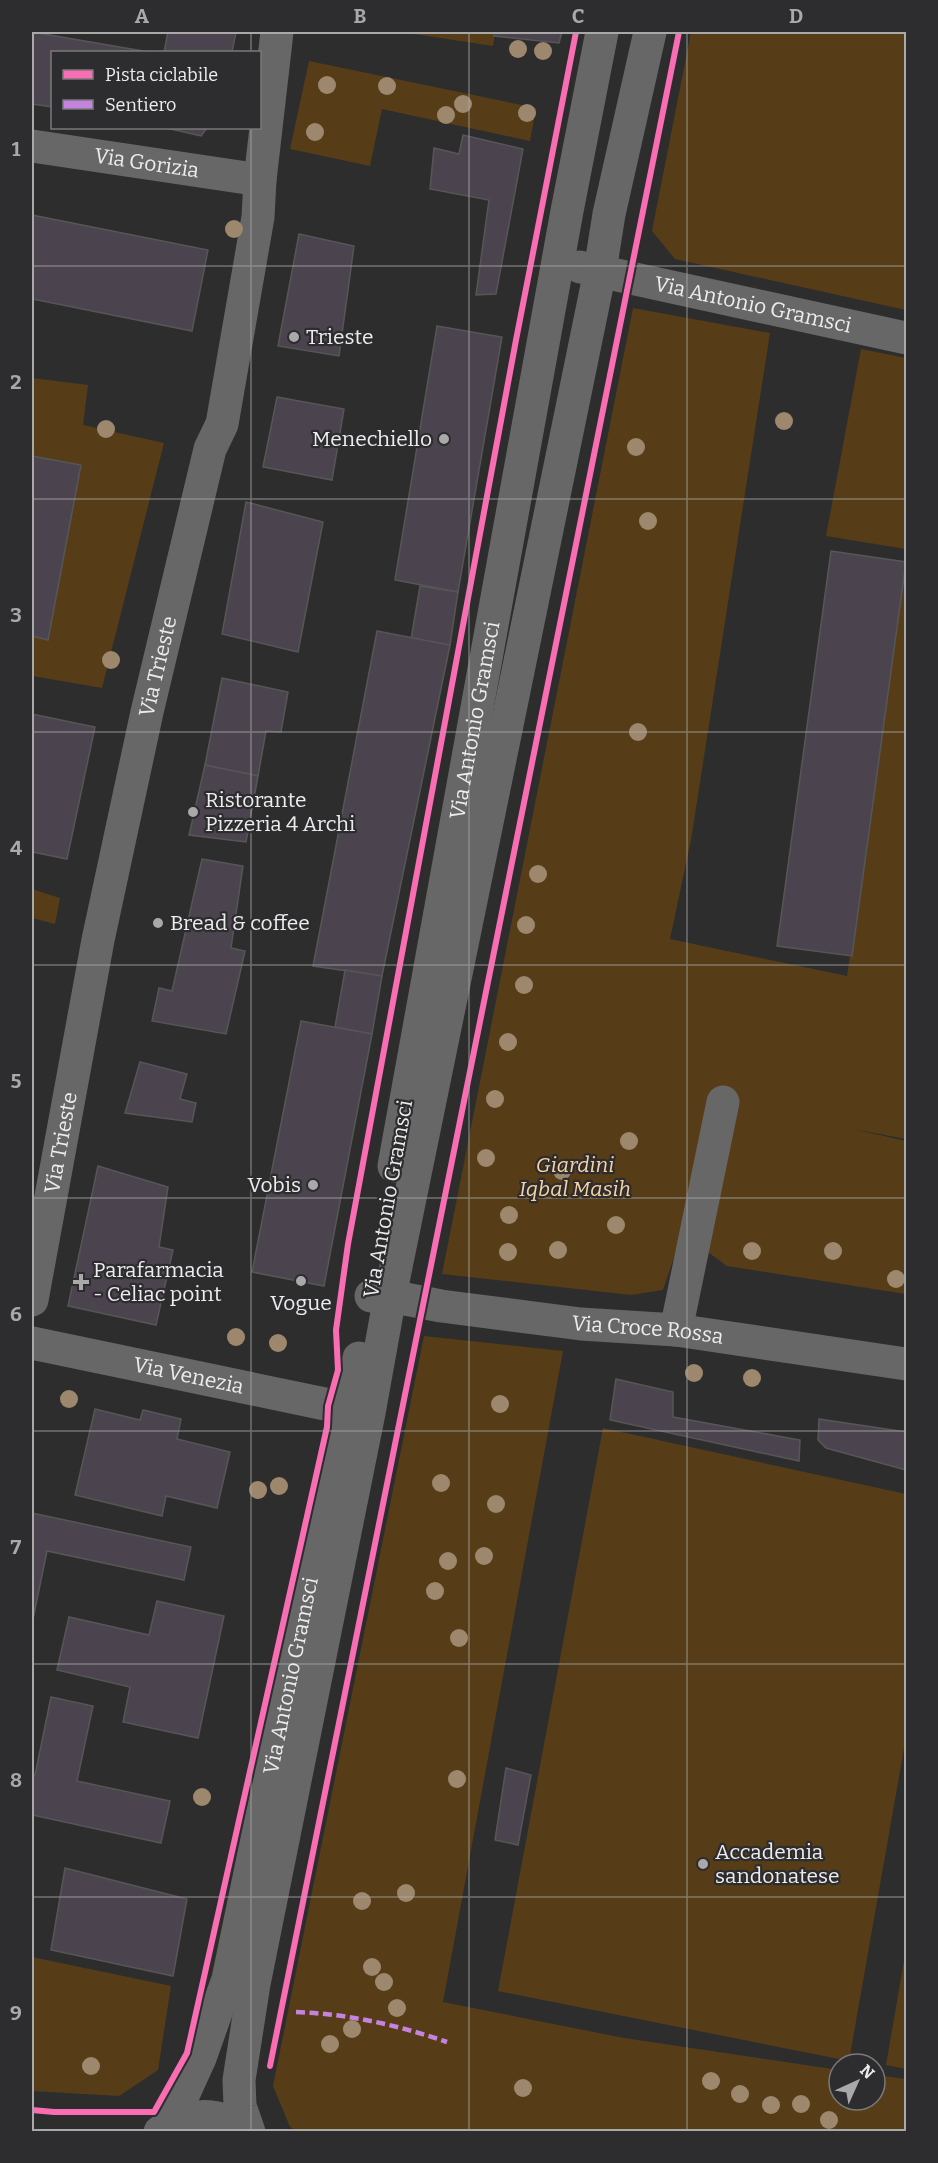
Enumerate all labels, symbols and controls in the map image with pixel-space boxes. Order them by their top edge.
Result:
text: A [135,4,150,28]
text: B [354,4,367,28]
text: C [572,4,584,28]
text: D [789,4,803,28]
legend [51,51,261,129]
text: Pista ciclabile [105,64,218,86]
text: Sentiero [105,94,176,116]
text: 1 [12,137,21,161]
street label: Via Gorizia [93,142,201,184]
street label: Via Antonio Gramsci [652,271,854,339]
place label: Trieste [306,324,373,350]
marker: Trieste [287,330,301,344]
text: 2 [10,370,22,394]
place label: Menechiello [312,426,432,452]
marker: Menechiello [437,432,451,446]
text: 3 [10,603,22,627]
street label: Via Trieste [133,614,183,719]
street label: Via Antonio Gramsci [444,619,505,821]
place label: Ristorante Pizzeria 4 Archi [205,787,355,837]
marker: Ristorante Pizzeria 4 Archi [186,805,200,819]
text: 4 [10,836,22,860]
place label: Bread & coffee [170,910,310,936]
marker: Bread & coffee [151,916,165,930]
text: 5 [11,1069,22,1093]
street label: Via Trieste [39,1090,83,1196]
street label: Via Antonio Gramsci [358,1098,418,1300]
park label: Giardini Iqbal Masih [519,1152,631,1202]
place label: Vobis [247,1172,301,1198]
marker: Vobis [306,1178,320,1192]
place label: Parafarmacia - Celiac point [93,1257,224,1307]
marker: Vogue [294,1274,308,1288]
marker: Parafarmacia - Celiac point [74,1275,88,1289]
place label: Vogue [270,1290,332,1316]
text: 6 [10,1302,22,1326]
street label: Via Croce Rossa [570,1310,726,1350]
street label: Via Venezia [131,1351,247,1400]
text: 7 [11,1535,22,1559]
street label: Via Antonio Gramsci [258,1575,324,1777]
text: 8 [10,1768,22,1792]
place label: Accademia sandonatese [715,1839,839,1889]
marker: Accademia sandonatese [696,1857,710,1871]
text: 9 [10,2001,22,2025]
north arrow [827,2052,887,2112]
text: N [856,2061,878,2083]

